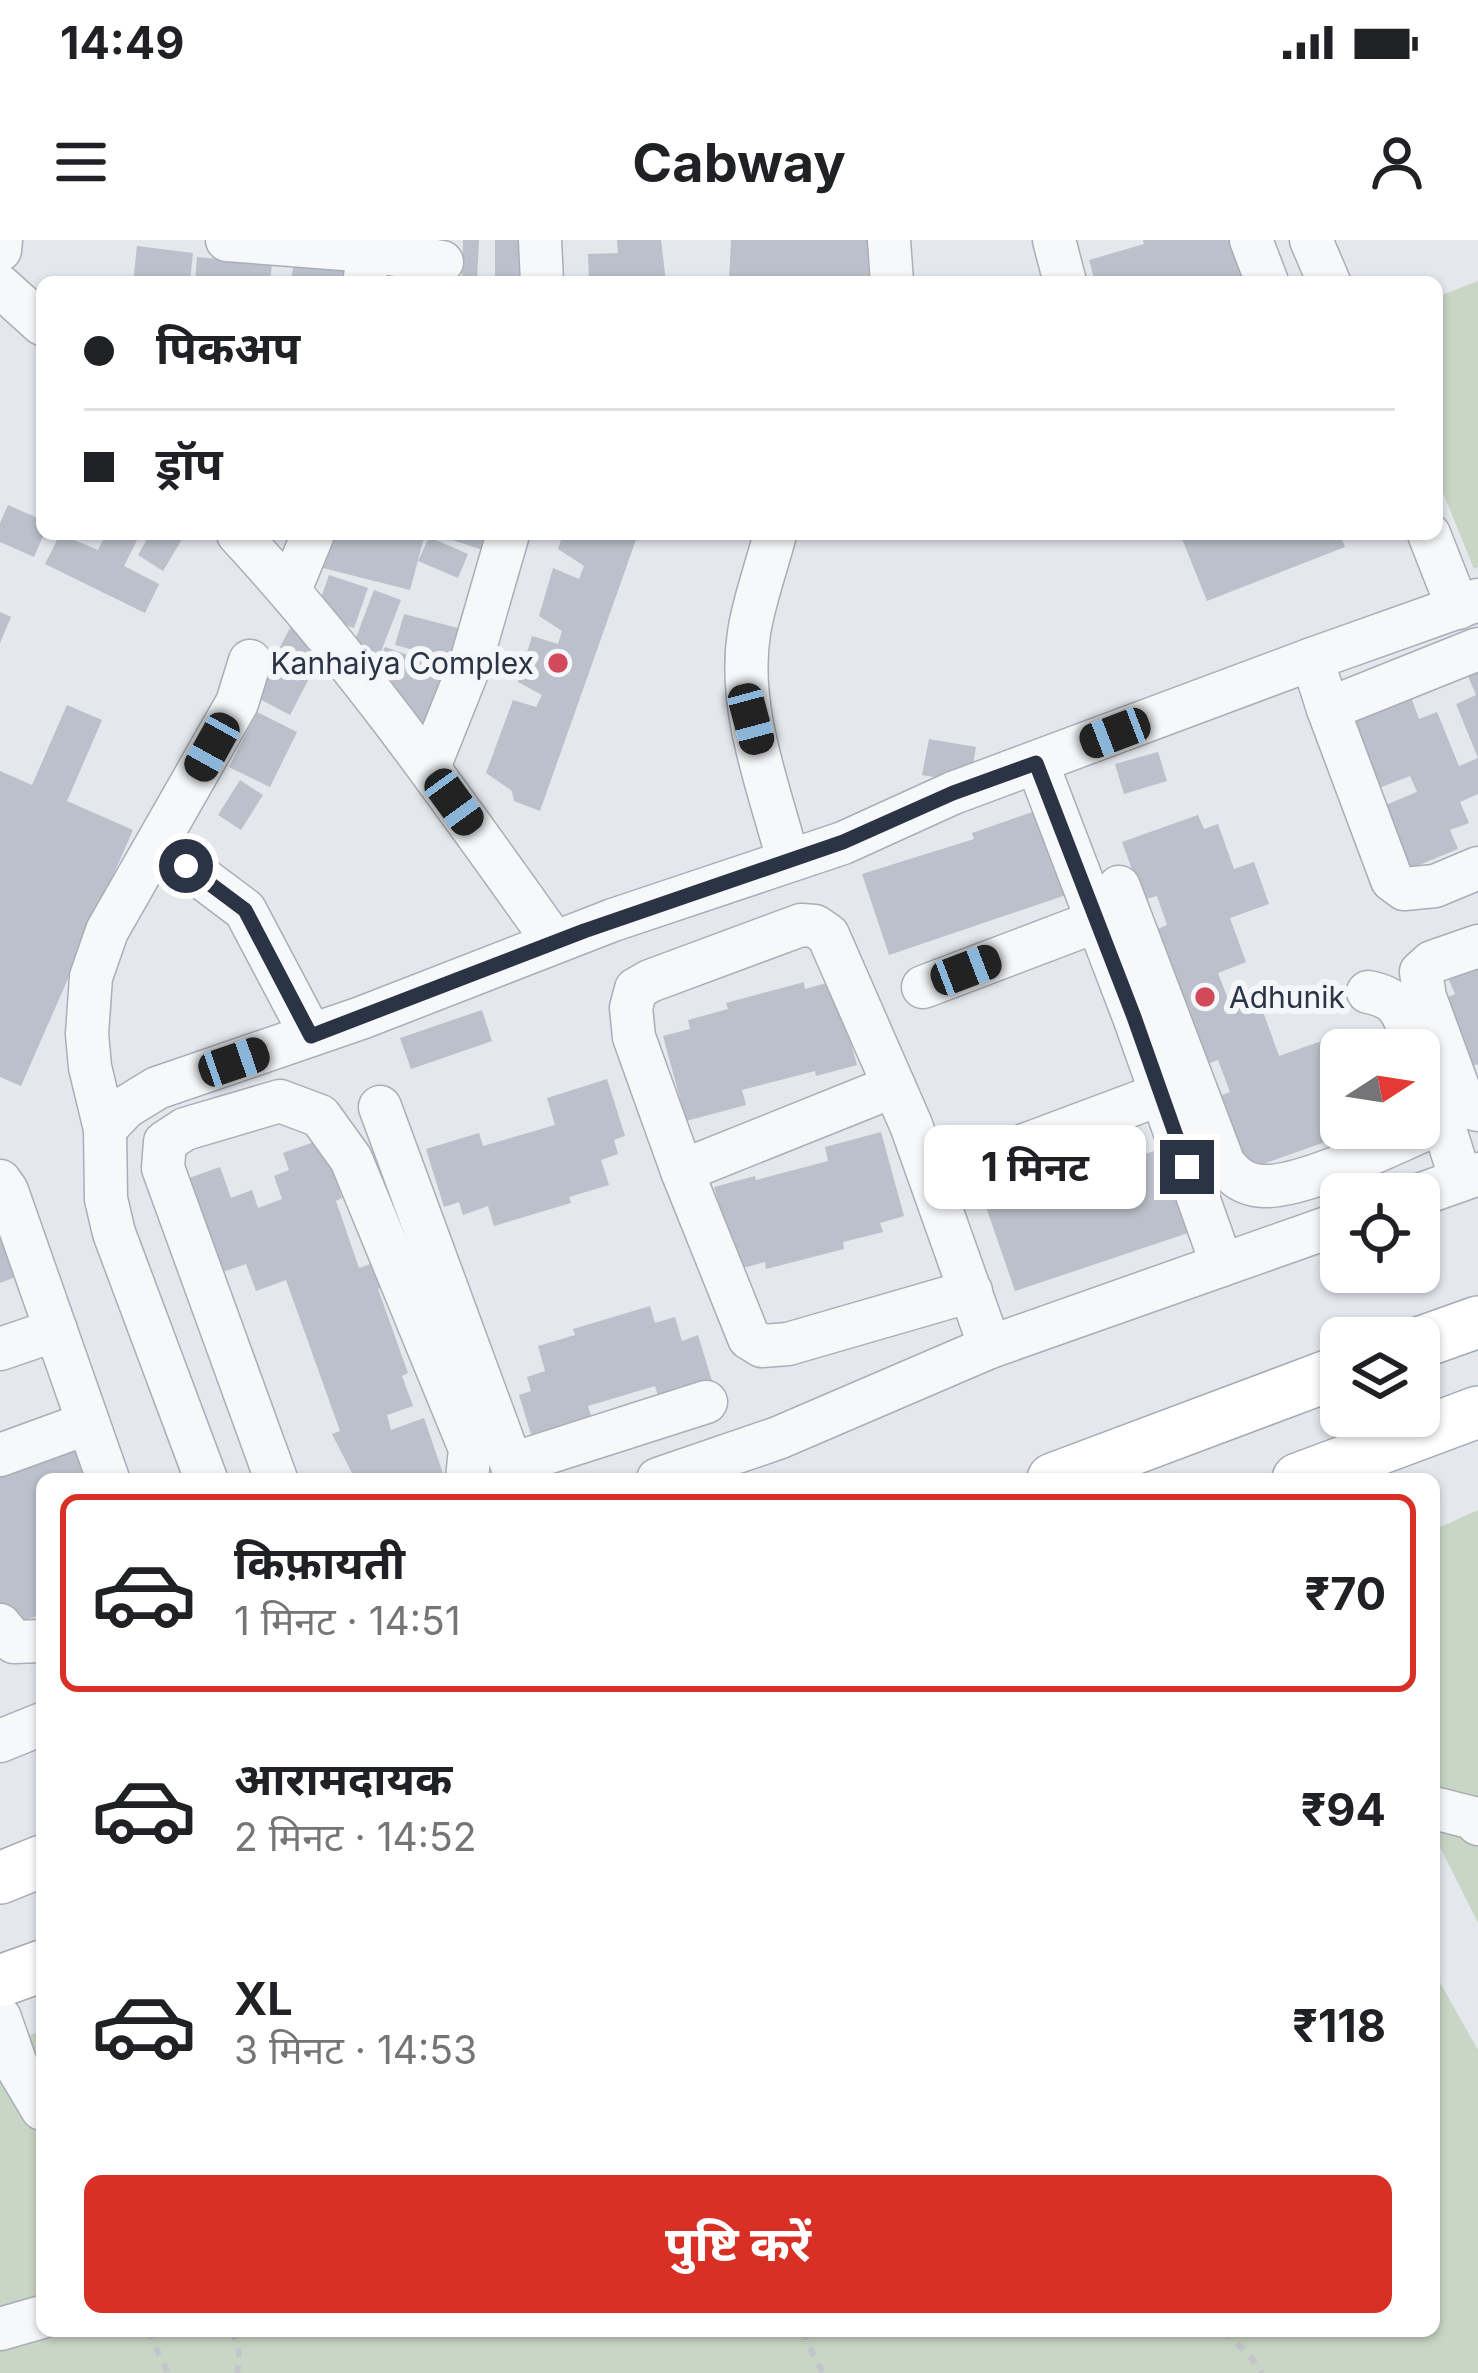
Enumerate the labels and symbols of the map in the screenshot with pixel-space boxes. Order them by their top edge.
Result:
place label: Kanhaiya Complex [270,645,534,681]
marker: Kanhaiya Complex [545,650,571,676]
car [724,680,778,758]
car [1075,703,1155,763]
car [179,707,245,787]
car [418,762,490,842]
route start [159,839,213,893]
car [926,940,1006,1000]
place label: Adhunik [1229,979,1346,1015]
marker: Adhunik [1192,984,1218,1010]
north arrow [1320,1029,1440,1149]
car [194,1033,274,1091]
callout: 1 मिनट [923,1125,1145,1209]
route end [1160,1140,1214,1194]

